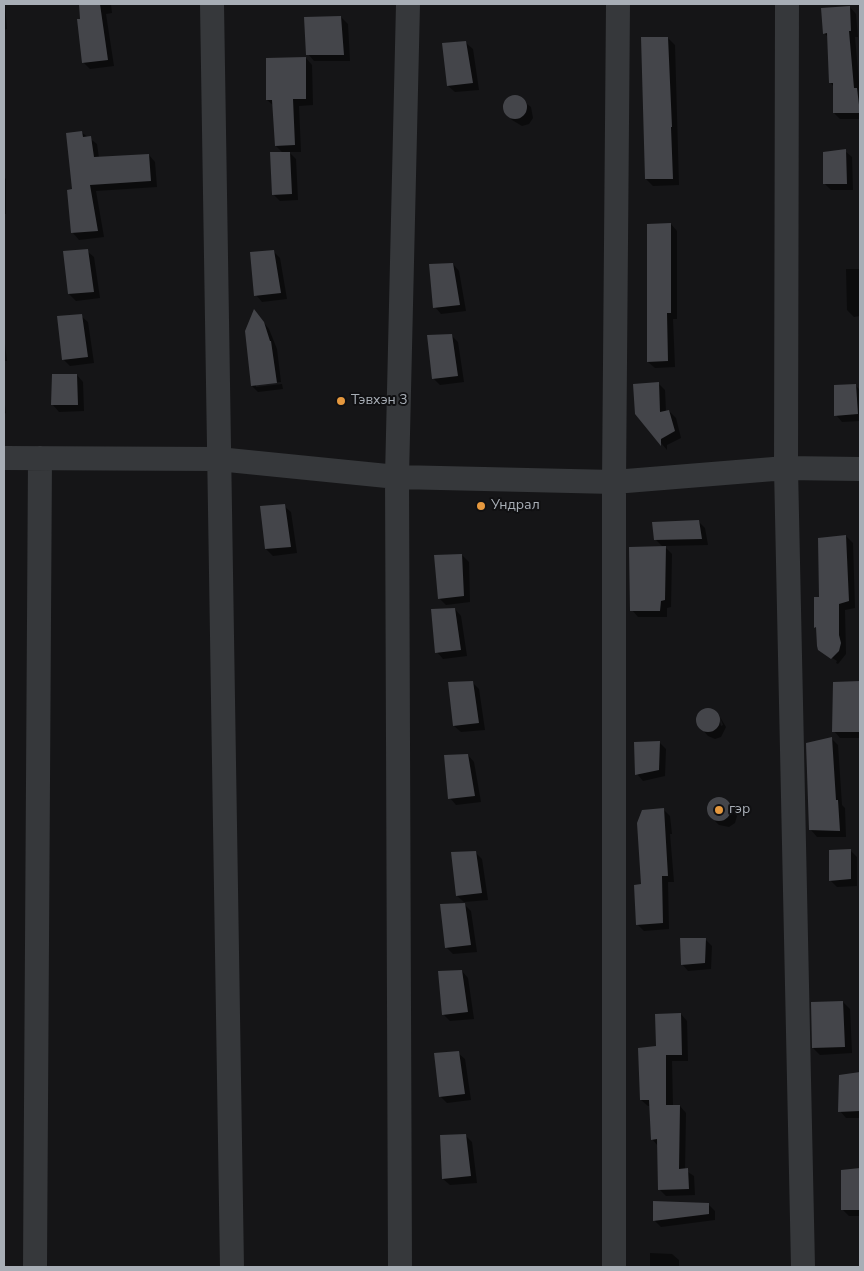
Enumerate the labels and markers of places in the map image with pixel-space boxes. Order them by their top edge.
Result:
place label: Тэвхэн 3 [351,393,408,409]
marker: Тэвхэн 3 [335,395,347,407]
place label: Ундрал [491,498,540,514]
marker: Ундрал [475,500,487,512]
place label: гэр [729,802,750,818]
marker: гэр [713,804,725,816]

